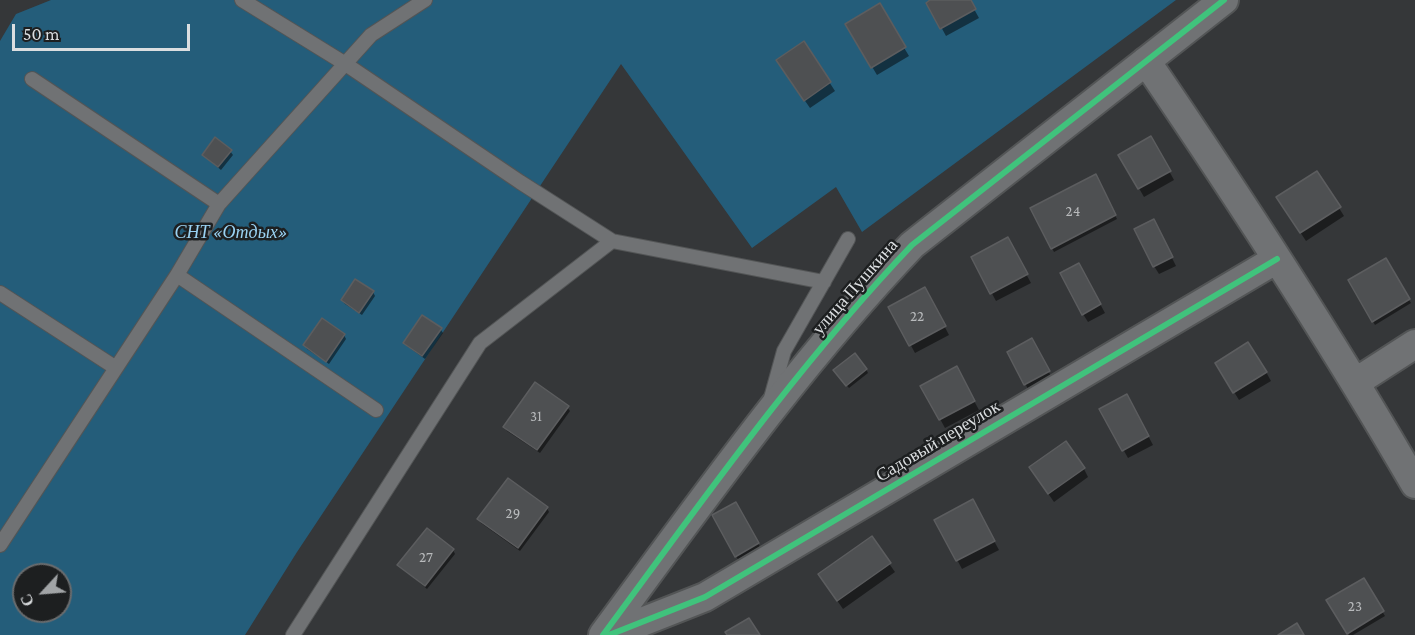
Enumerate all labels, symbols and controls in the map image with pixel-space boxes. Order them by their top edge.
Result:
scale bar [15,12,194,50]
text: 50 m [23,24,60,44]
house number: 24 [1066,202,1080,220]
park label: СНТ «Отдых» [174,221,288,243]
street label: улица Пушкина [808,235,902,339]
house number: 22 [910,307,924,325]
street label: Садовый переулок [872,395,1004,487]
house number: 31 [530,407,542,425]
house number: 29 [506,504,520,522]
house number: 27 [419,548,433,566]
north arrow [12,563,72,623]
text: С [17,591,37,609]
house number: 23 [1348,597,1362,615]

